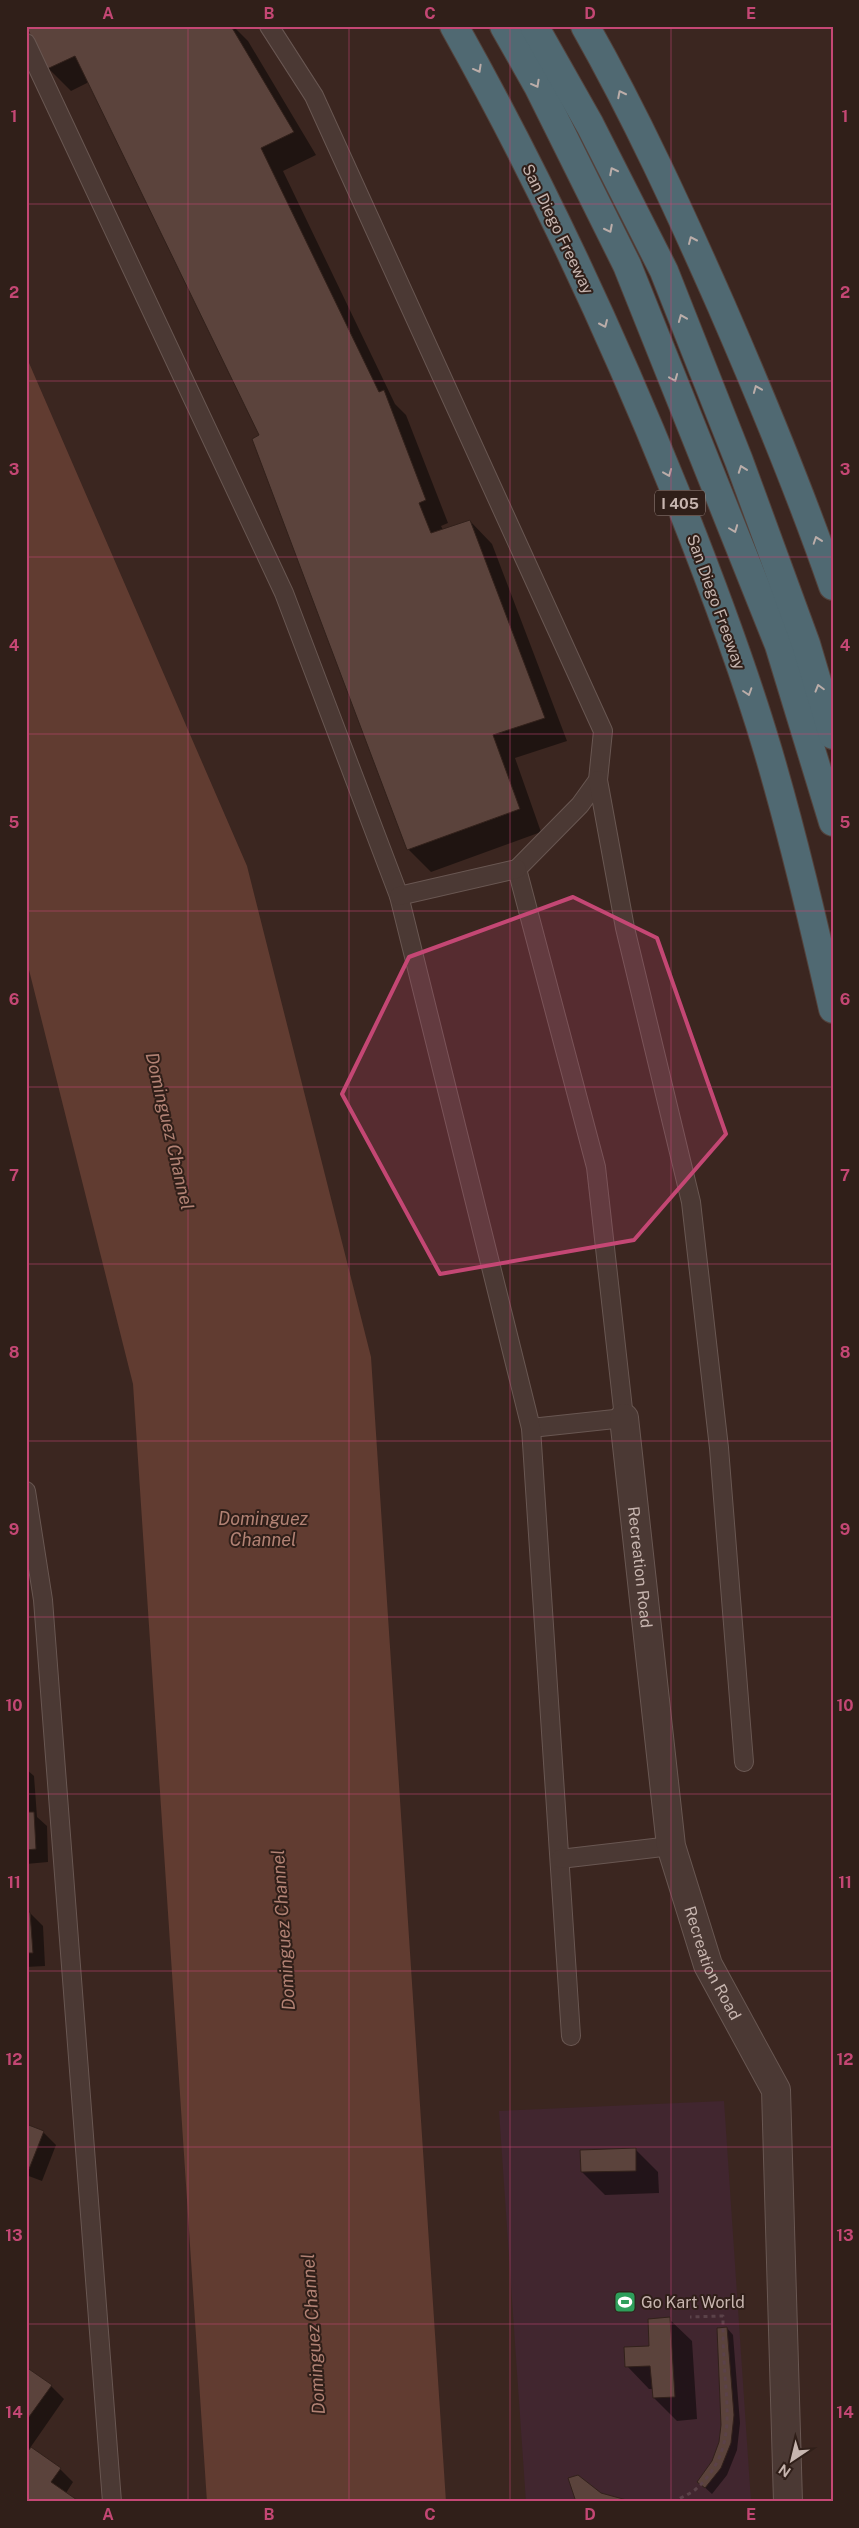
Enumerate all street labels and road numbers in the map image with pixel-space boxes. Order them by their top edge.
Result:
street label: San Diego Freeway [518,161,598,298]
road number: I 405 [655,490,705,516]
street label: San Diego Freeway [683,532,749,673]
street label: Recreation Road [624,1505,656,1629]
street label: Recreation Road [681,1904,745,2023]

